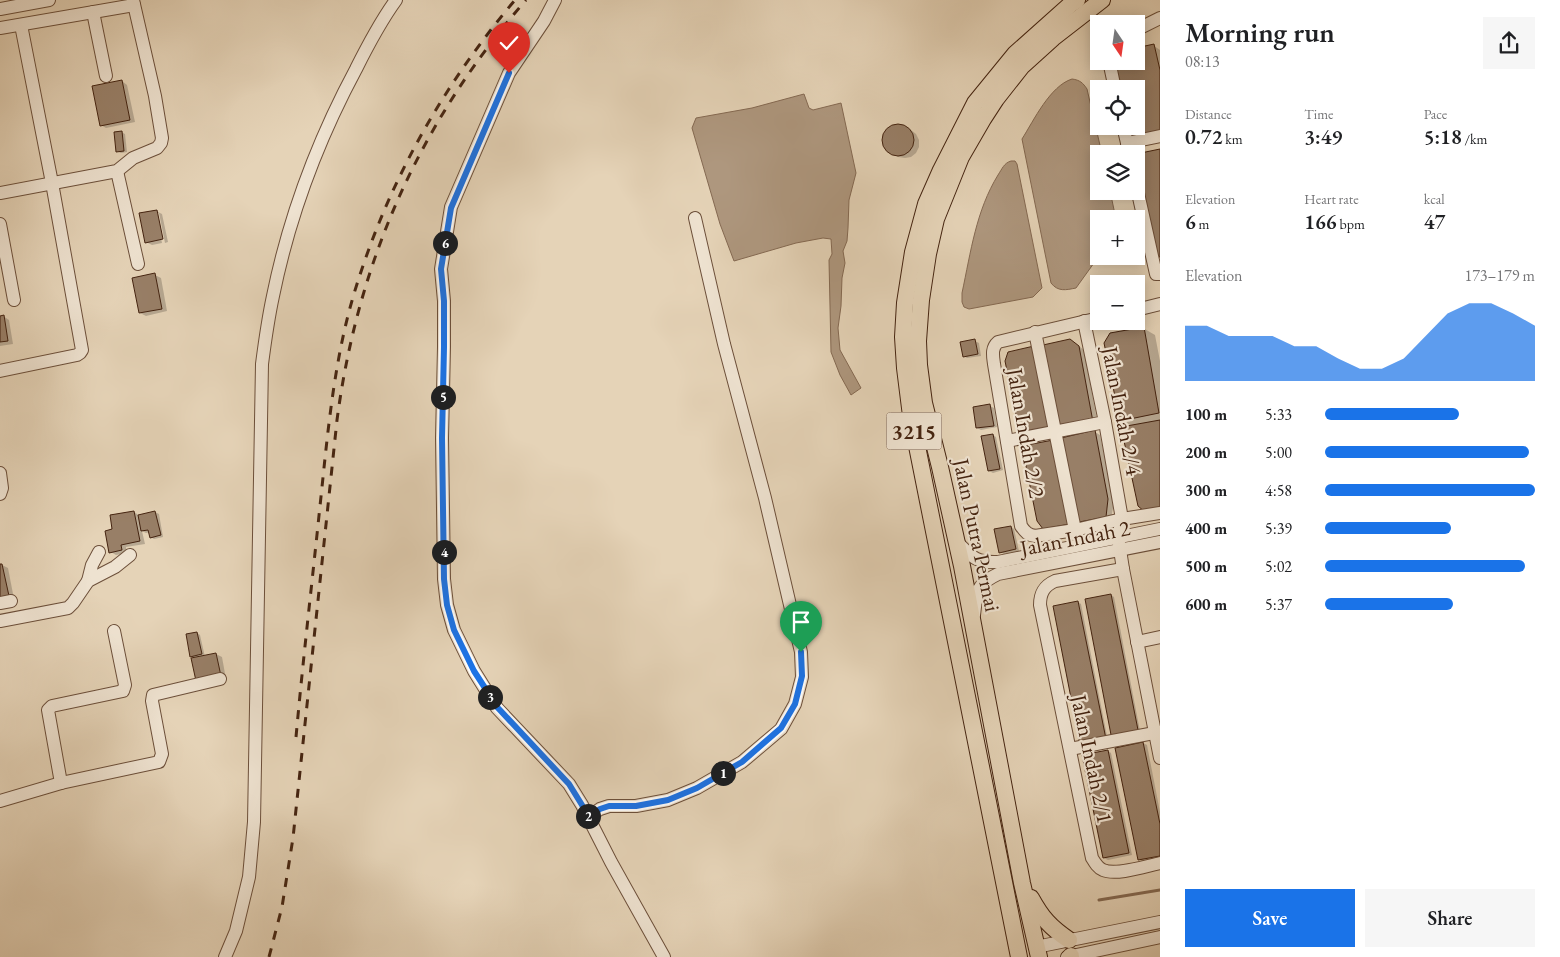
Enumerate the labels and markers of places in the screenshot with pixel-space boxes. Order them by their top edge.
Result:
pin [488,22,530,73]
pin: 6 [432,230,458,256]
pin: 5 [430,384,456,410]
pin: 4 [432,540,456,564]
pin [780,601,822,652]
pin: 3 [478,684,502,710]
pin: 1 [710,760,736,786]
pin: 2 [576,804,600,828]

